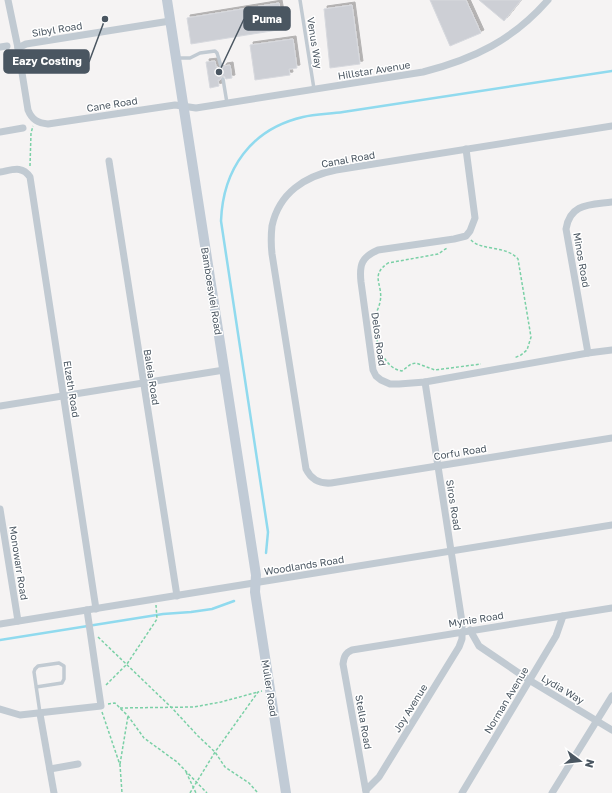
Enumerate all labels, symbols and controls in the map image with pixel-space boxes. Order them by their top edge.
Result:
callout: Puma [244,7,290,30]
text: Puma [252,12,282,25]
street label: Venus Way [305,16,325,70]
street label: Sibyl Road [31,19,83,39]
callout: Eazy Costing [4,50,89,73]
text: Eazy Costing [12,54,82,67]
street label: Hillstar Avenue [337,58,411,82]
street label: Cane Road [86,94,138,114]
street label: Canal Road [320,148,376,170]
street label: Minos Road [571,232,593,288]
street label: Bamboesvlei Road [199,246,225,336]
street label: Delos Road [369,311,389,367]
street label: Baleia Road [142,348,162,406]
street label: Elzeth Road [62,360,82,418]
street label: Corfu Road [433,442,487,462]
street label: Siros Road [444,479,464,531]
street label: Monowarr Road [7,525,31,601]
street label: Woodlands Road [263,553,345,577]
street label: Mynie Road [447,609,505,629]
street label: Muller Road [260,659,280,717]
street label: Norman Avenue [481,664,531,736]
street label: Lydia Way [540,672,587,707]
street label: Joy Avenue [390,681,430,734]
street label: Stella Road [353,694,375,750]
north arrow [560,741,600,781]
text: N [583,758,598,769]

